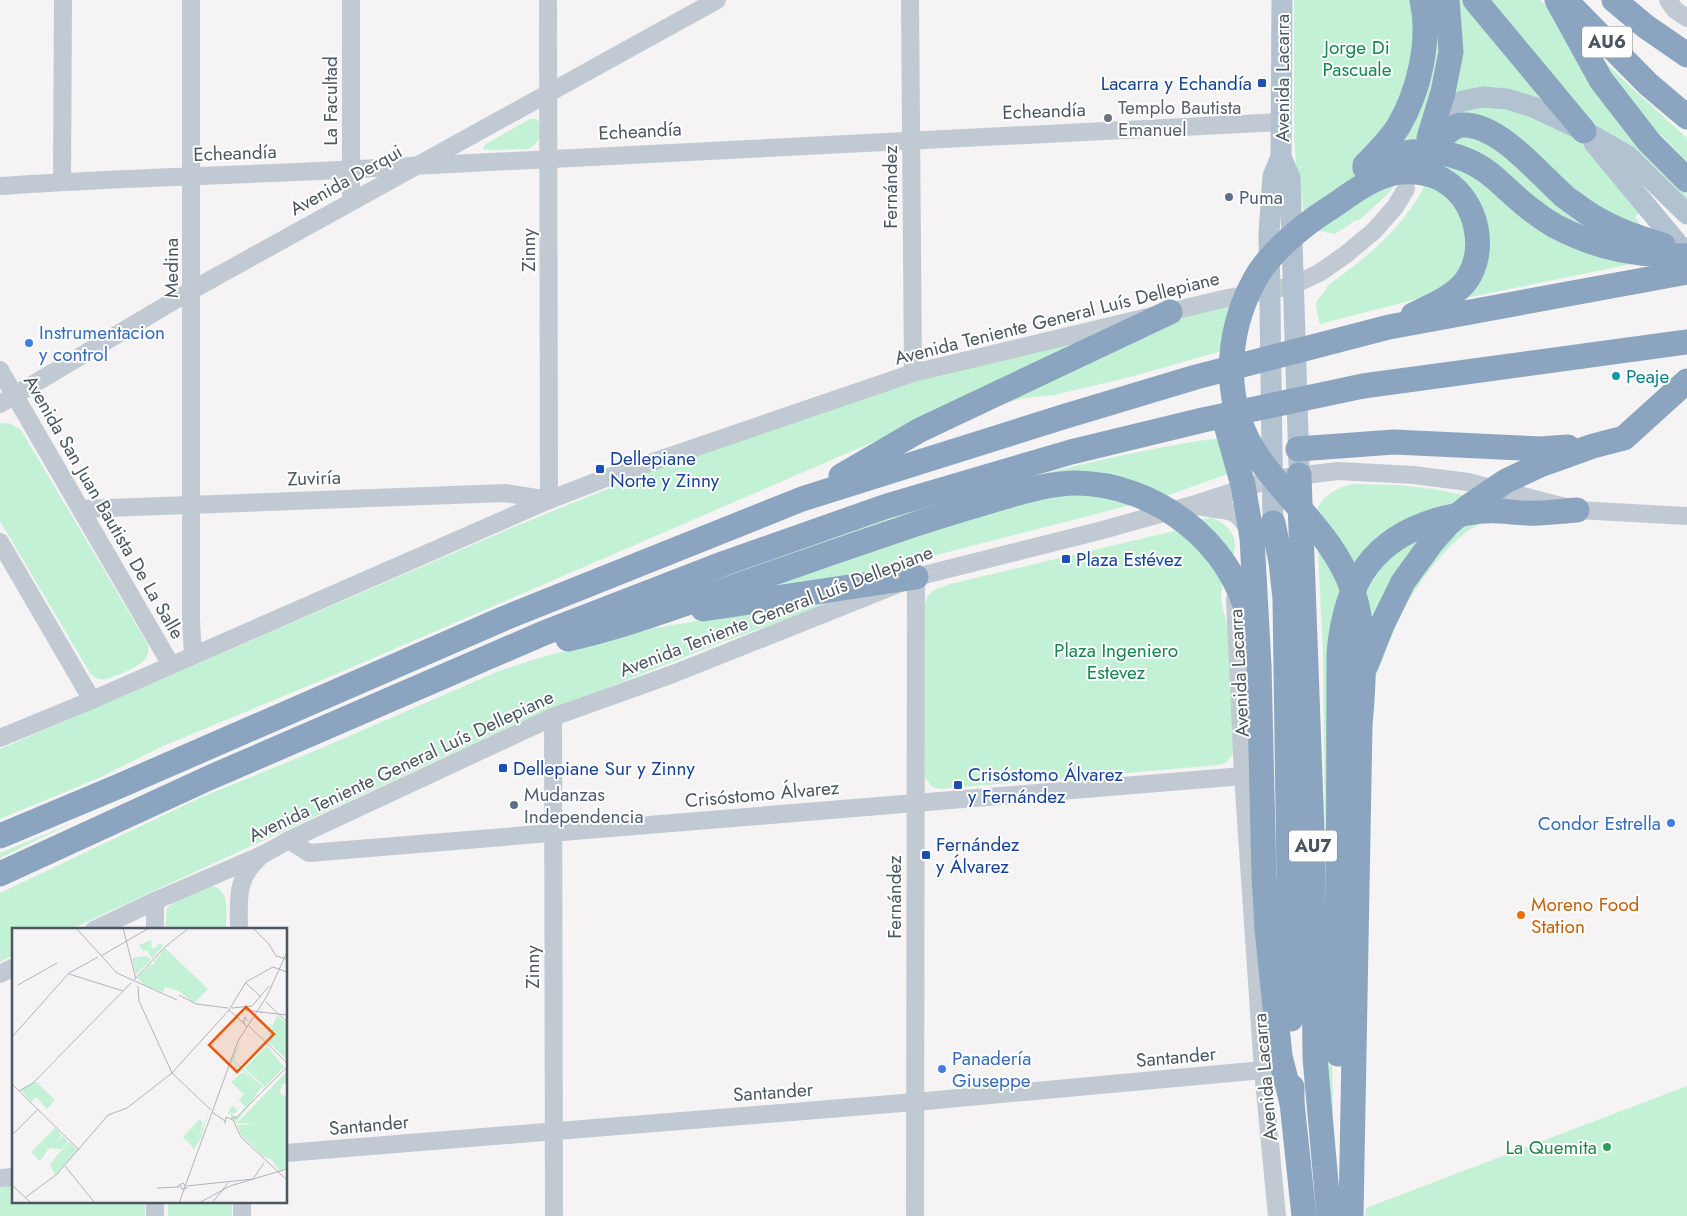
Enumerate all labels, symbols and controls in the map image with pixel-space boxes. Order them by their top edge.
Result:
street label: Avenida Lacarra [1269,14,1296,142]
road number: AU6 [1582,27,1632,58]
park label: Jorge Di Pascuale [1321,34,1392,83]
street label: La Facultad [317,56,344,146]
place label: Lacarra y Echandía [1101,70,1252,97]
marker: Lacarra y Echandía [1256,77,1268,89]
place label: Templo Bautista Emanuel [1118,94,1241,143]
street label: Echeandía [1002,96,1086,126]
marker: Templo Bautista Emanuel [1102,112,1114,124]
street label: Echeandía [598,115,682,147]
street label: Echeandía [193,138,277,168]
street label: Avenida Derqui [285,138,407,222]
street label: Fernández [877,145,904,229]
place label: Puma [1239,184,1283,211]
marker: Puma [1223,191,1235,203]
street label: Zinny [515,228,542,272]
street label: Medina [158,238,185,298]
street label: Avenida Teniente General Luís Dellepiane [892,264,1222,371]
place label: Instrumentacion y control [39,319,165,368]
marker: Instrumentacion y control [23,337,35,349]
place label: Peaje [1626,363,1670,390]
street label: Avenida San Juan Bautista De La Salle [17,370,191,644]
marker: Peaje [1610,370,1622,382]
place label: Dellepiane Norte y Zinny [610,445,720,494]
marker: Dellepiane Norte y Zinny [594,463,606,475]
street label: Zuviría [287,464,341,492]
street label: Avenida Teniente General Luís Dellepiane [615,539,937,683]
place label: Plaza Estévez [1076,546,1182,573]
marker: Plaza Estévez [1060,553,1072,565]
street label: Avenida Lacarra [1222,608,1256,738]
park label: Plaza Ingeniero Estevez [1054,637,1178,686]
street label: Avenida Teniente General Luís Dellepiane [244,683,558,849]
place label: Dellepiane Sur y Zinny [513,755,695,782]
place label: Crisóstomo Álvarez y Fernández [968,761,1123,810]
marker: Dellepiane Sur y Zinny [497,762,509,774]
street label: Crisóstomo Álvarez [684,774,841,814]
marker: Crisóstomo Álvarez y Fernández [952,779,964,791]
place label: Mudanzas Independencia [524,781,644,830]
marker: Mudanzas Independencia [508,799,520,811]
place label: Condor Estrella [1538,810,1661,837]
marker: Condor Estrella [1665,817,1677,829]
road number: AU7 [1289,830,1337,861]
place label: Fernández y Álvarez [936,831,1020,880]
marker: Fernández y Álvarez [920,849,932,861]
street label: Fernández [881,855,908,939]
place label: Moreno Food Station [1531,891,1639,940]
marker: Moreno Food Station [1515,909,1527,921]
inset map [12,928,288,1204]
street label: Zinny [519,945,546,989]
street label: Avenida Lacarra [1246,1012,1284,1142]
street label: Santander [1135,1040,1218,1074]
place label: Panadería Giuseppe [952,1045,1031,1094]
marker: Panadería Giuseppe [936,1063,948,1075]
street label: Santander [732,1076,814,1108]
street label: Santander [328,1108,411,1142]
place label: La Quemita [1505,1134,1597,1161]
marker: La Quemita [1601,1141,1613,1153]

